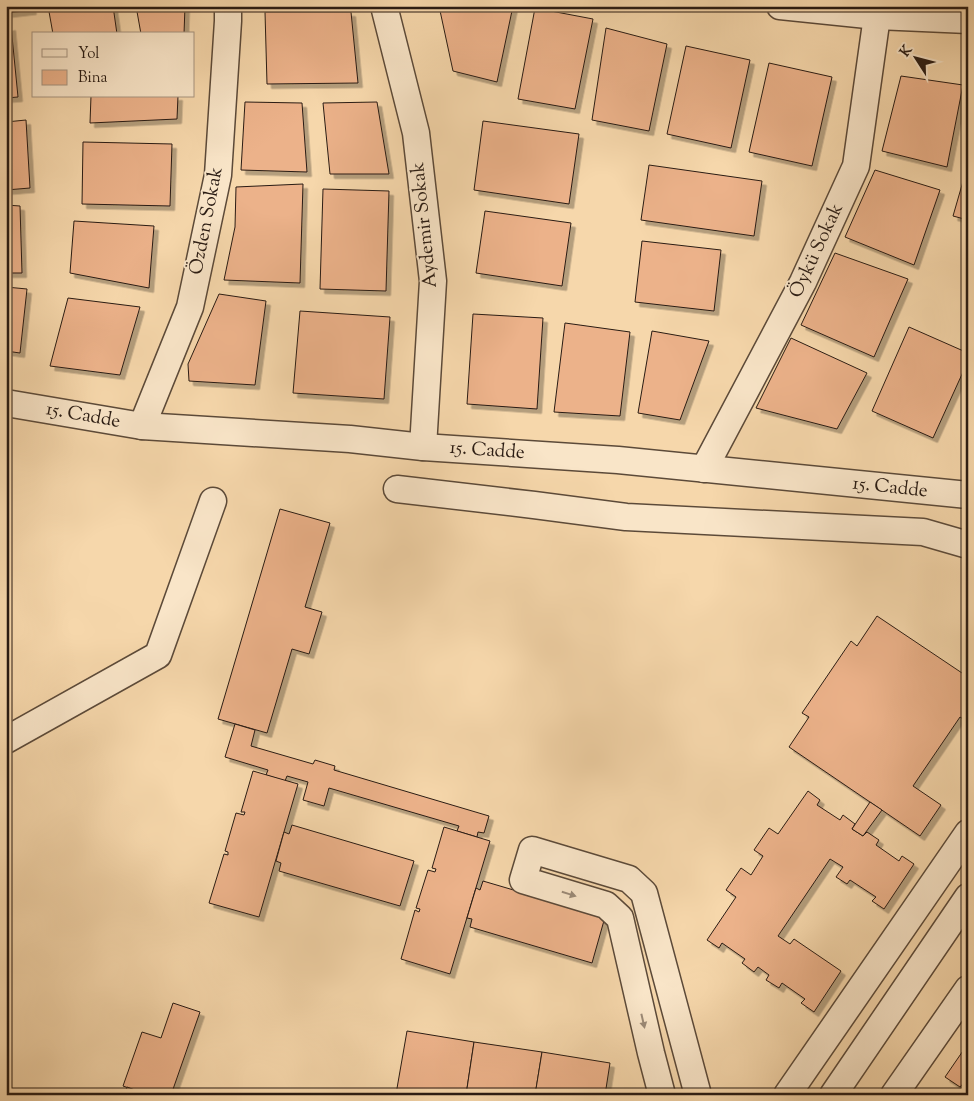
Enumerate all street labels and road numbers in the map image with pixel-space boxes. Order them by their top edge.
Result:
street label: Aydemir Sokak [405,160,445,289]
street label: Özden Sokak [183,164,231,277]
street label: Öykü Sokak [783,199,851,303]
street label: 15. Cadde [44,396,123,436]
street label: 15. Cadde [449,435,526,467]
street label: 15. Cadde [851,471,929,505]

